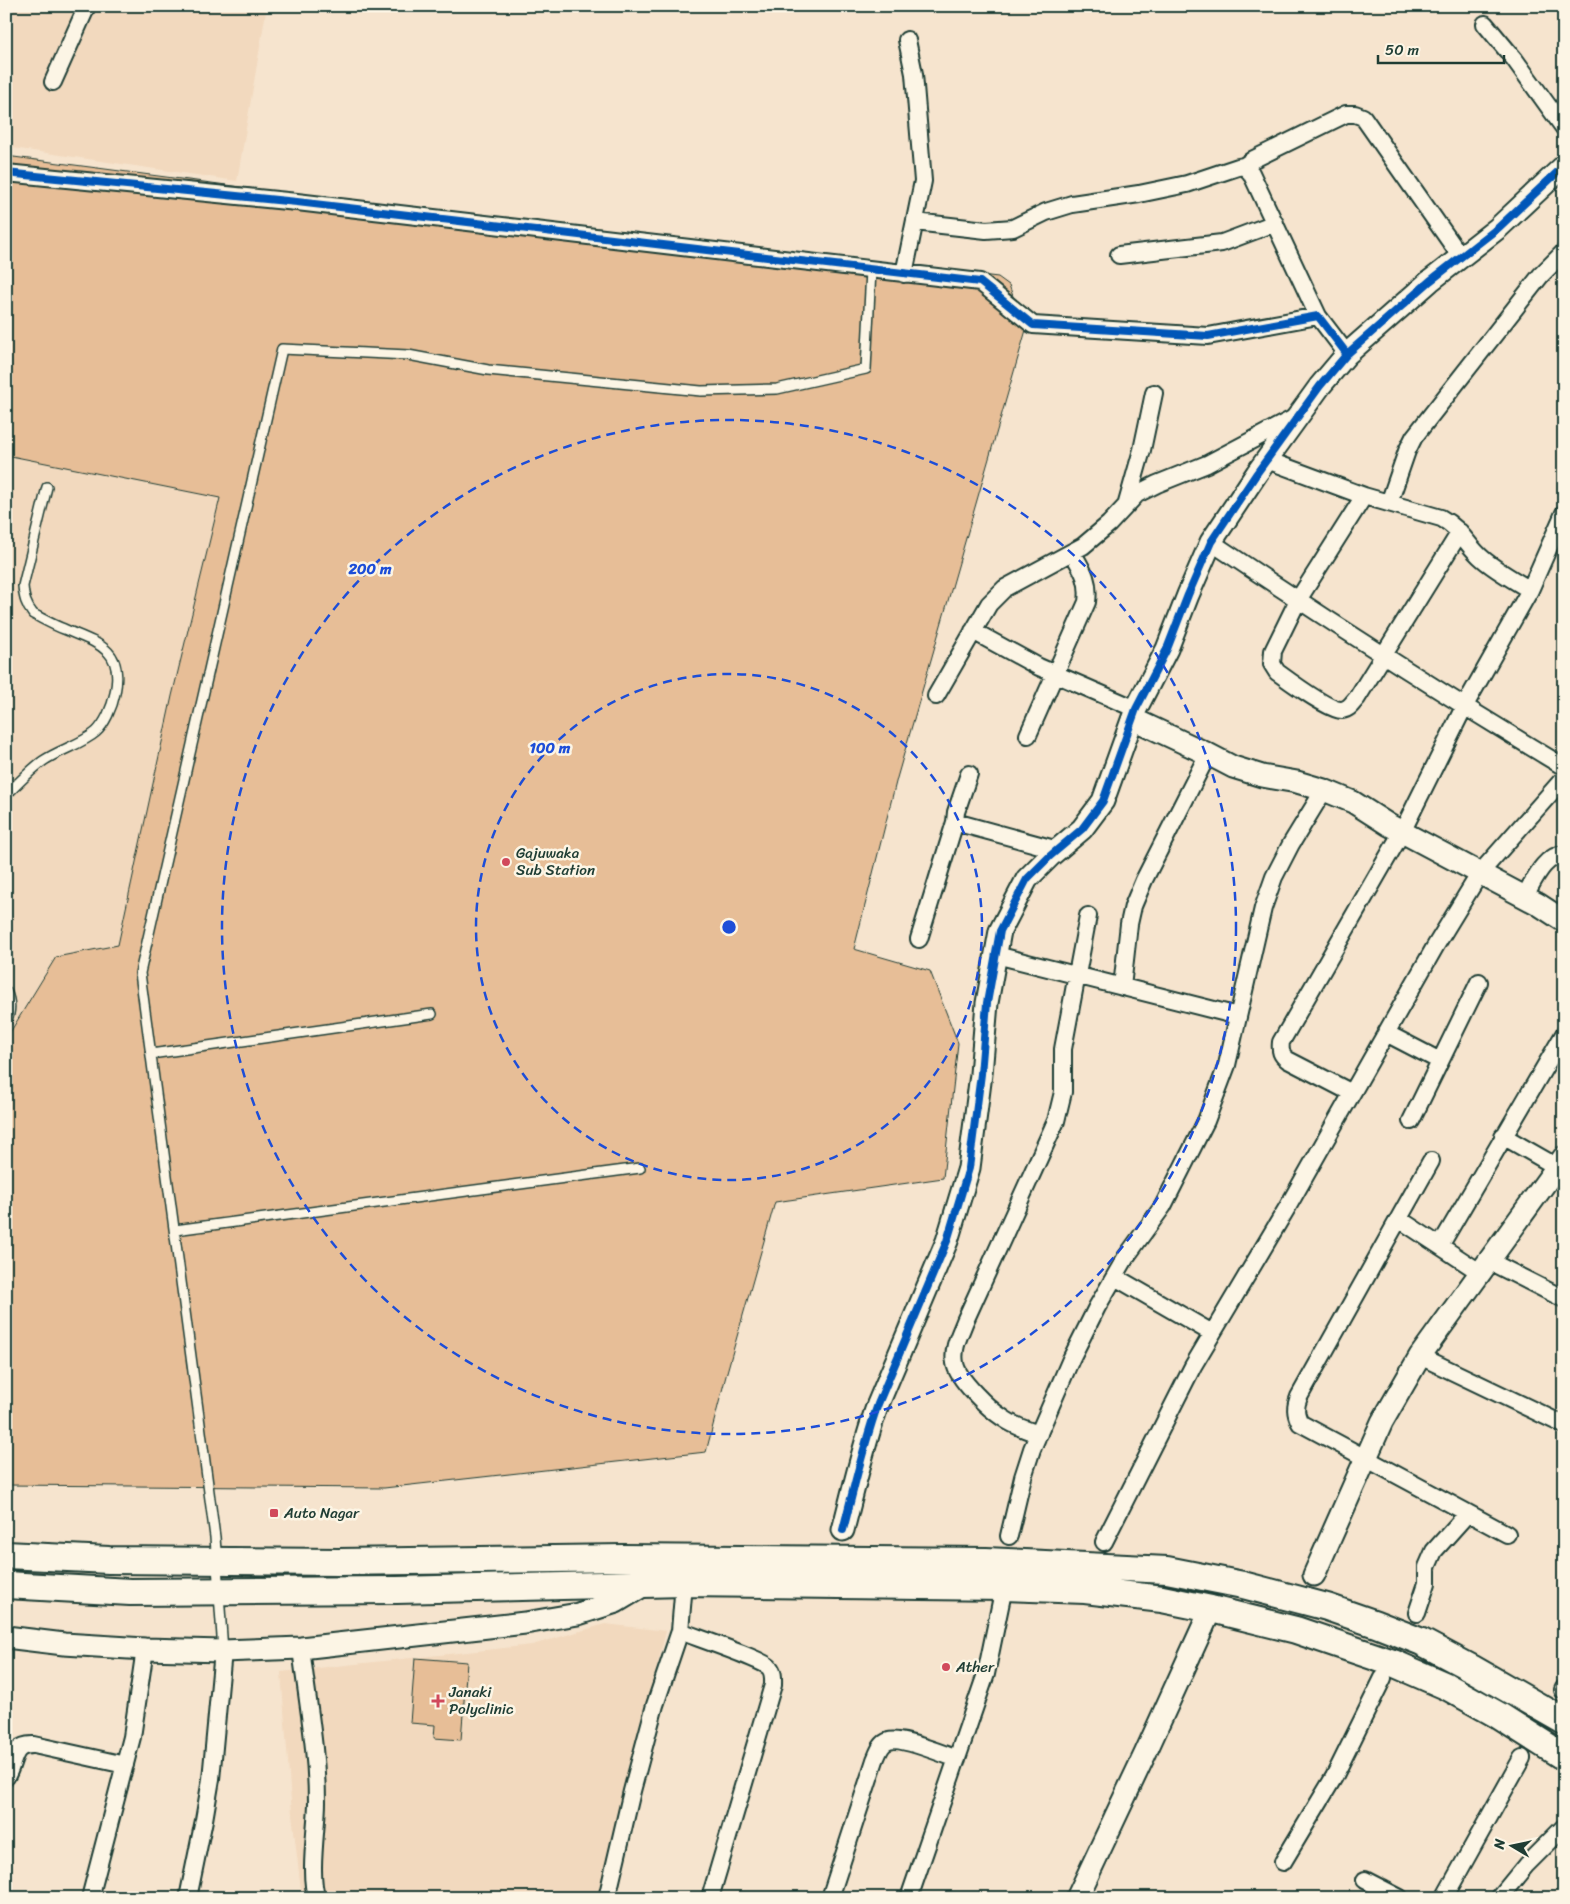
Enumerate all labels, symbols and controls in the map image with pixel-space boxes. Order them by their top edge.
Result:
scale bar [1378,32,1504,64]
text: 50 m [1385,37,1420,63]
text: 200 m [347,556,392,582]
text: 100 m [530,735,571,761]
place label: Gajuwaka Sub Station [516,840,595,883]
marker: Gajuwaka Sub Station [500,856,512,868]
centre of rings [720,918,738,936]
place label: Auto Nagar [283,1500,360,1526]
marker: Auto Nagar [268,1507,280,1519]
place label: Ather [955,1654,995,1680]
marker: Ather [940,1661,952,1673]
place label: Janaki Polyclinic [448,1679,514,1722]
marker: Janaki Polyclinic [431,1694,445,1708]
north arrow [1488,1822,1538,1872]
text: N [1486,1837,1513,1852]

